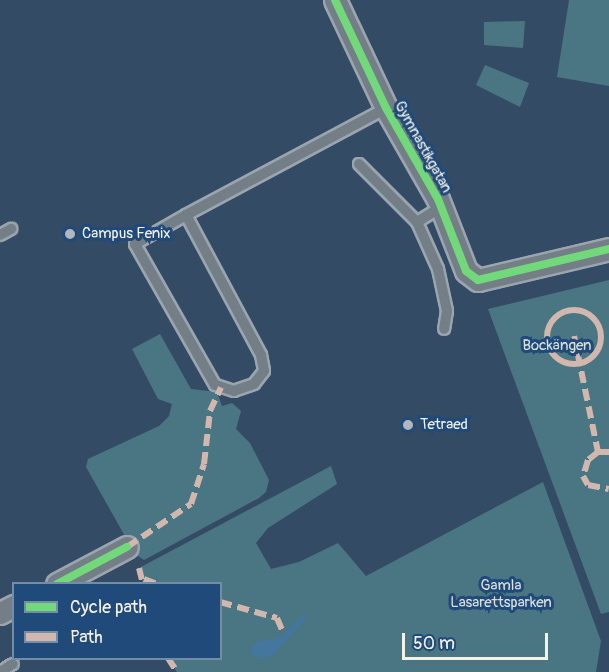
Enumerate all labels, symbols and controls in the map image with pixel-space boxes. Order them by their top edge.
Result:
street label: Gymnastikgatan [390,98,456,196]
place label: Campus Fenix [82,225,170,243]
marker: Campus Fenix [63,227,77,241]
park label: Bockängen [522,337,592,355]
place label: Tetraed [420,416,468,434]
marker: Tetraed [401,418,415,432]
park label: Gamla Lasarettsparken [450,576,552,611]
legend [12,582,222,660]
text: Cycle path [70,596,147,619]
scale bar [405,621,550,659]
text: Path [70,626,103,649]
text: 50 m [413,632,455,655]

